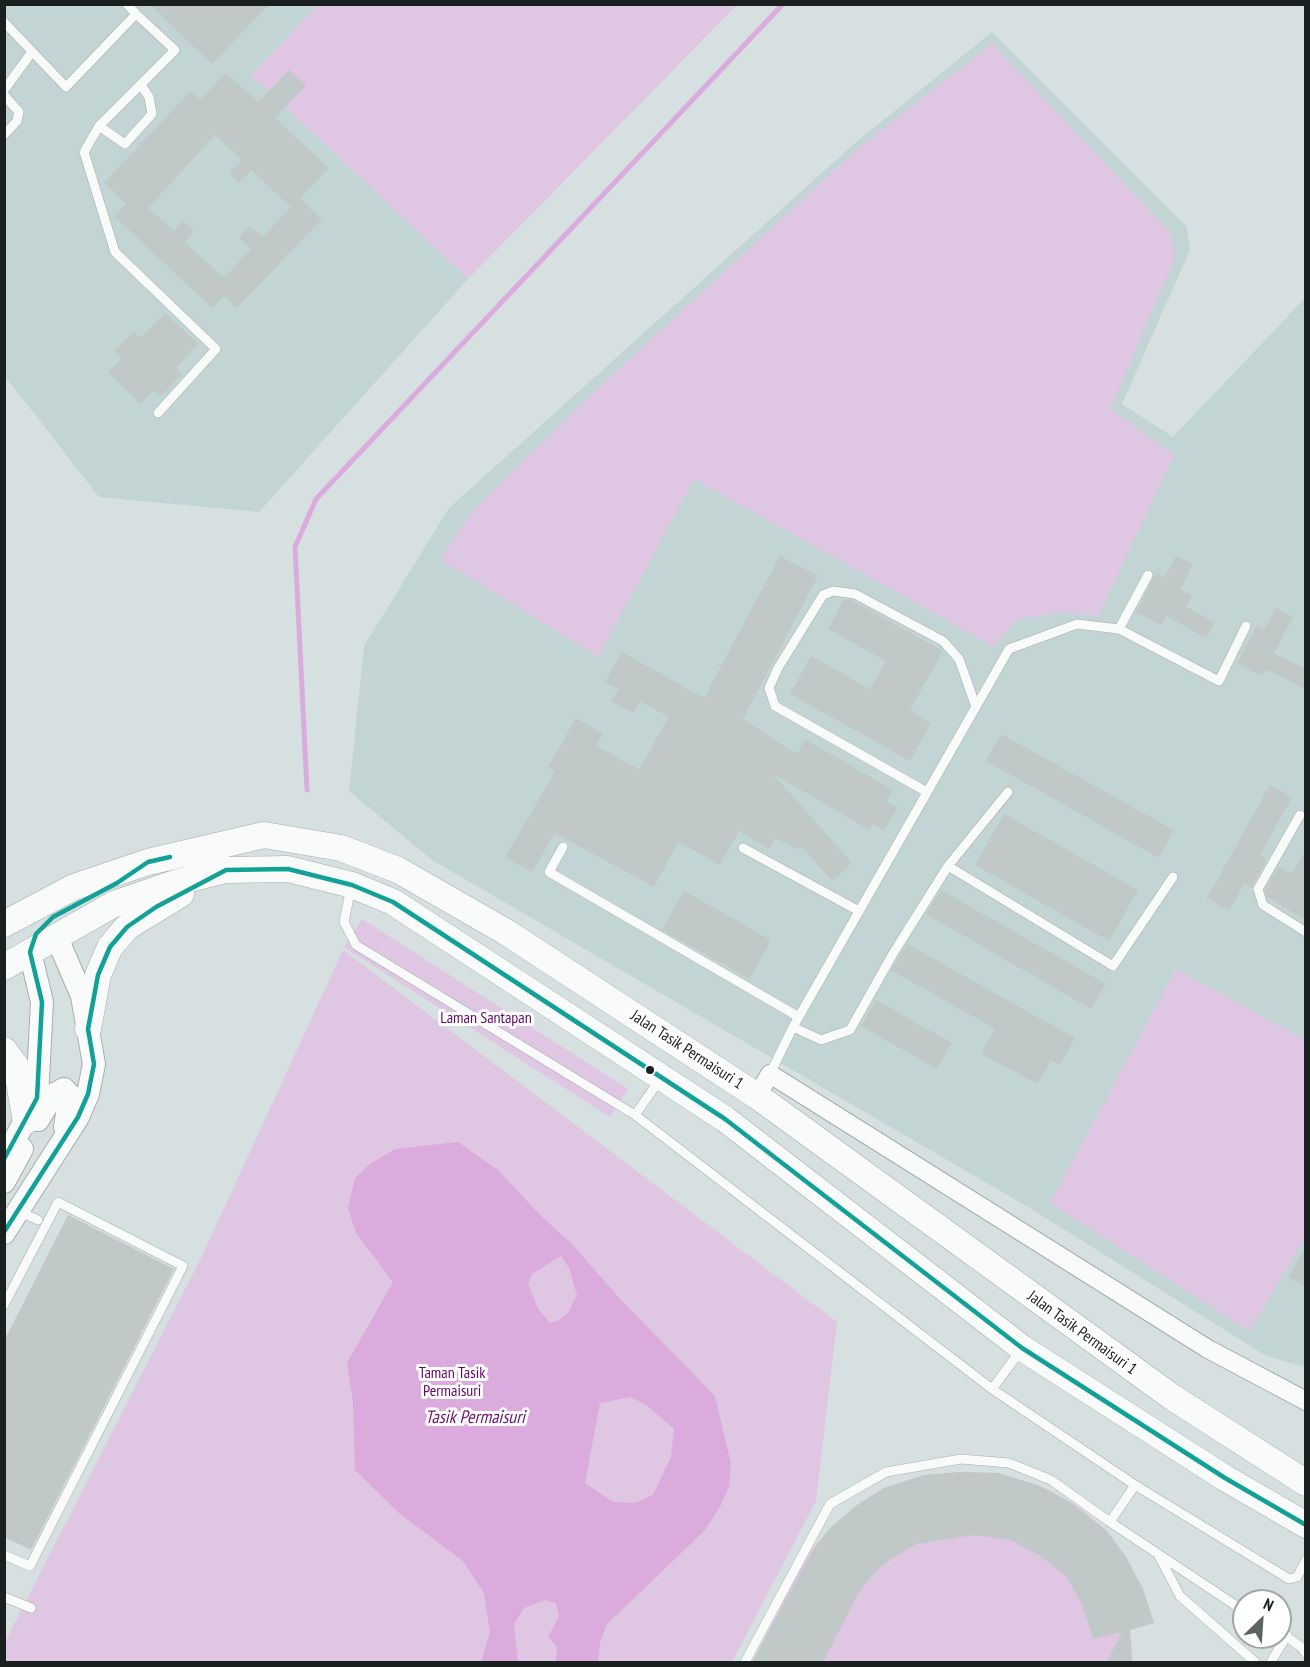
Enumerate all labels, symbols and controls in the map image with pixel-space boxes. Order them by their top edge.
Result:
street label: Jalan Tasik Permaisuri 1 [627,1006,747,1094]
park label: Laman Santapan [440,1008,532,1028]
unlabelled marker [644,1064,656,1076]
street label: Jalan Tasik Permaisuri 1 [1024,1287,1140,1379]
park label: Taman Tasik Permaisuri [419,1363,485,1401]
water label: Tasik Permaisuri [425,1407,525,1429]
north arrow [1232,1589,1292,1649]
text: N [1261,1594,1277,1615]

